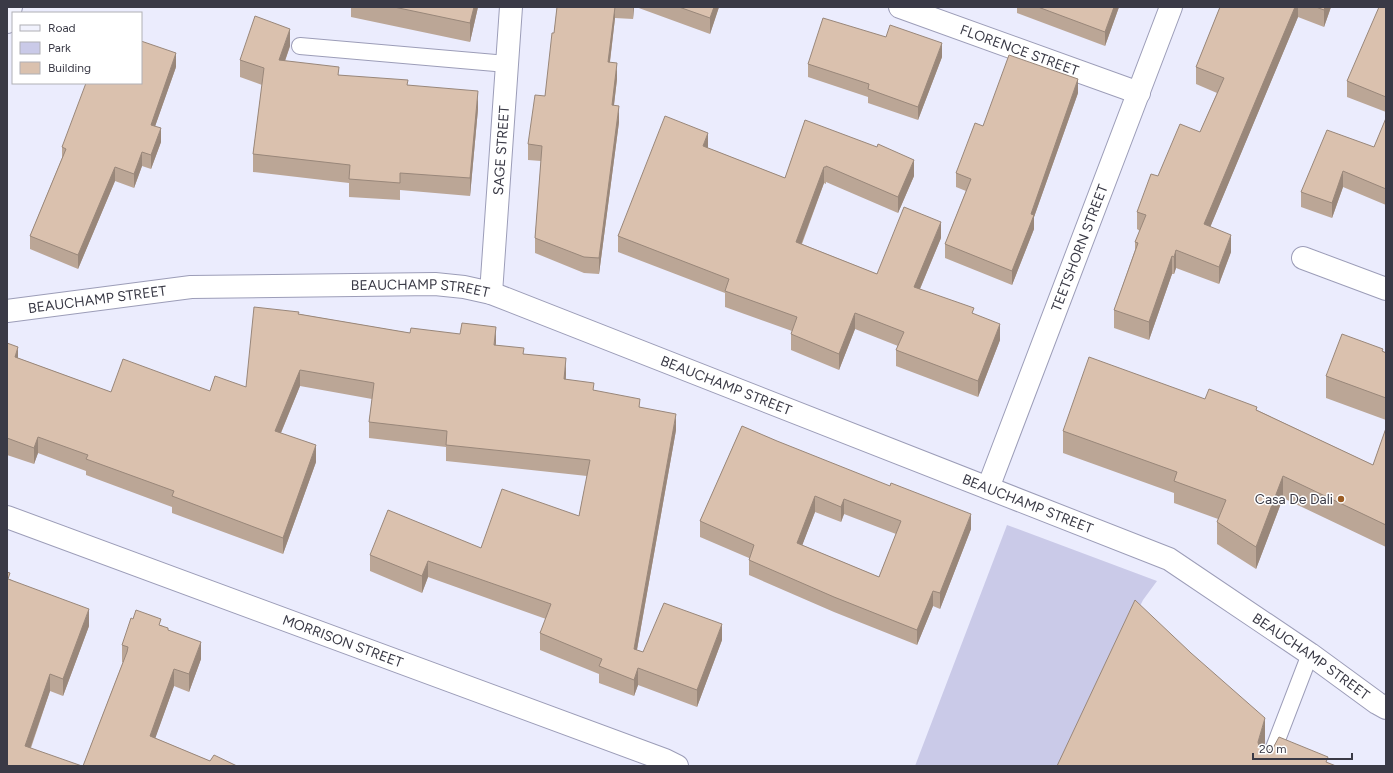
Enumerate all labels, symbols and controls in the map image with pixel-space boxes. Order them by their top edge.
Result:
legend [12,12,142,84]
text: Road [48,21,76,35]
street label: FLORENCE STREET [958,21,1081,79]
text: Park [48,41,71,55]
text: Building [48,61,91,75]
street label: SAGE STREET [489,105,513,196]
street label: TEETSHORN STREET [1048,182,1111,314]
street label: BEAUCHAMP STREET [351,275,491,301]
street label: BEAUCHAMP STREET [27,282,168,317]
street label: BEAUCHAMP STREET [658,352,794,419]
street label: BEAUCHAMP STREET [960,470,1096,537]
place label: Casa De Dali [1255,491,1333,508]
marker: Casa De Dali [1336,494,1346,504]
street label: BEAUCHAMP STREET [1249,609,1373,703]
street label: MORRISON STREET [280,611,406,671]
scale bar [1253,735,1352,761]
text: 20 m [1259,742,1287,756]

